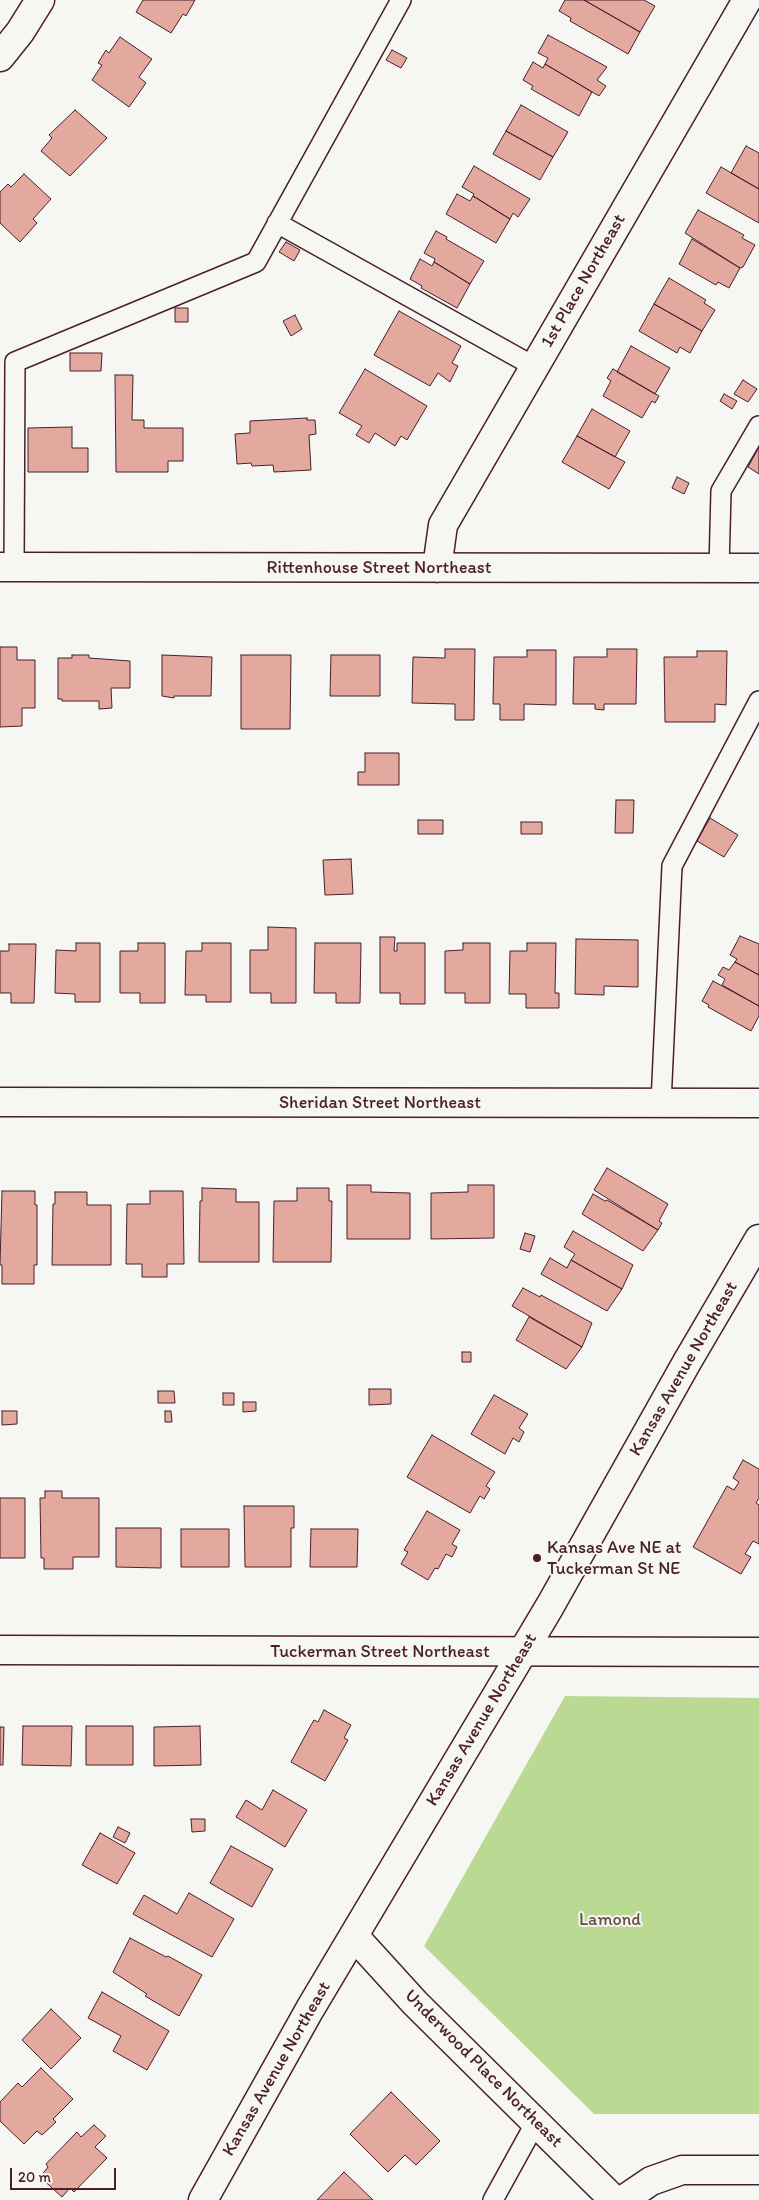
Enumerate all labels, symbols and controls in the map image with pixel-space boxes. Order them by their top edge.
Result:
street label: 1st Place Northeast [537,211,631,351]
street label: Rittenhouse Street Northeast [266,557,492,579]
street label: Sheridan Street Northeast [279,1092,481,1114]
street label: Kansas Avenue Northeast [625,1278,743,1460]
place label: Kansas Ave NE at Tuckerman St NE [547,1537,681,1580]
marker: Kansas Ave NE at Tuckerman St NE [531,1552,543,1564]
street label: Kansas Avenue Northeast [422,1630,542,1810]
street label: Tuckerman Street Northeast [270,1641,490,1663]
park label: Lamond [579,1909,641,1931]
street label: Kansas Avenue Northeast [218,1978,336,2160]
street label: Underwood Place Northeast [399,1985,567,2153]
scale bar [12,2158,119,2190]
text: 20 m [18,2168,51,2186]

